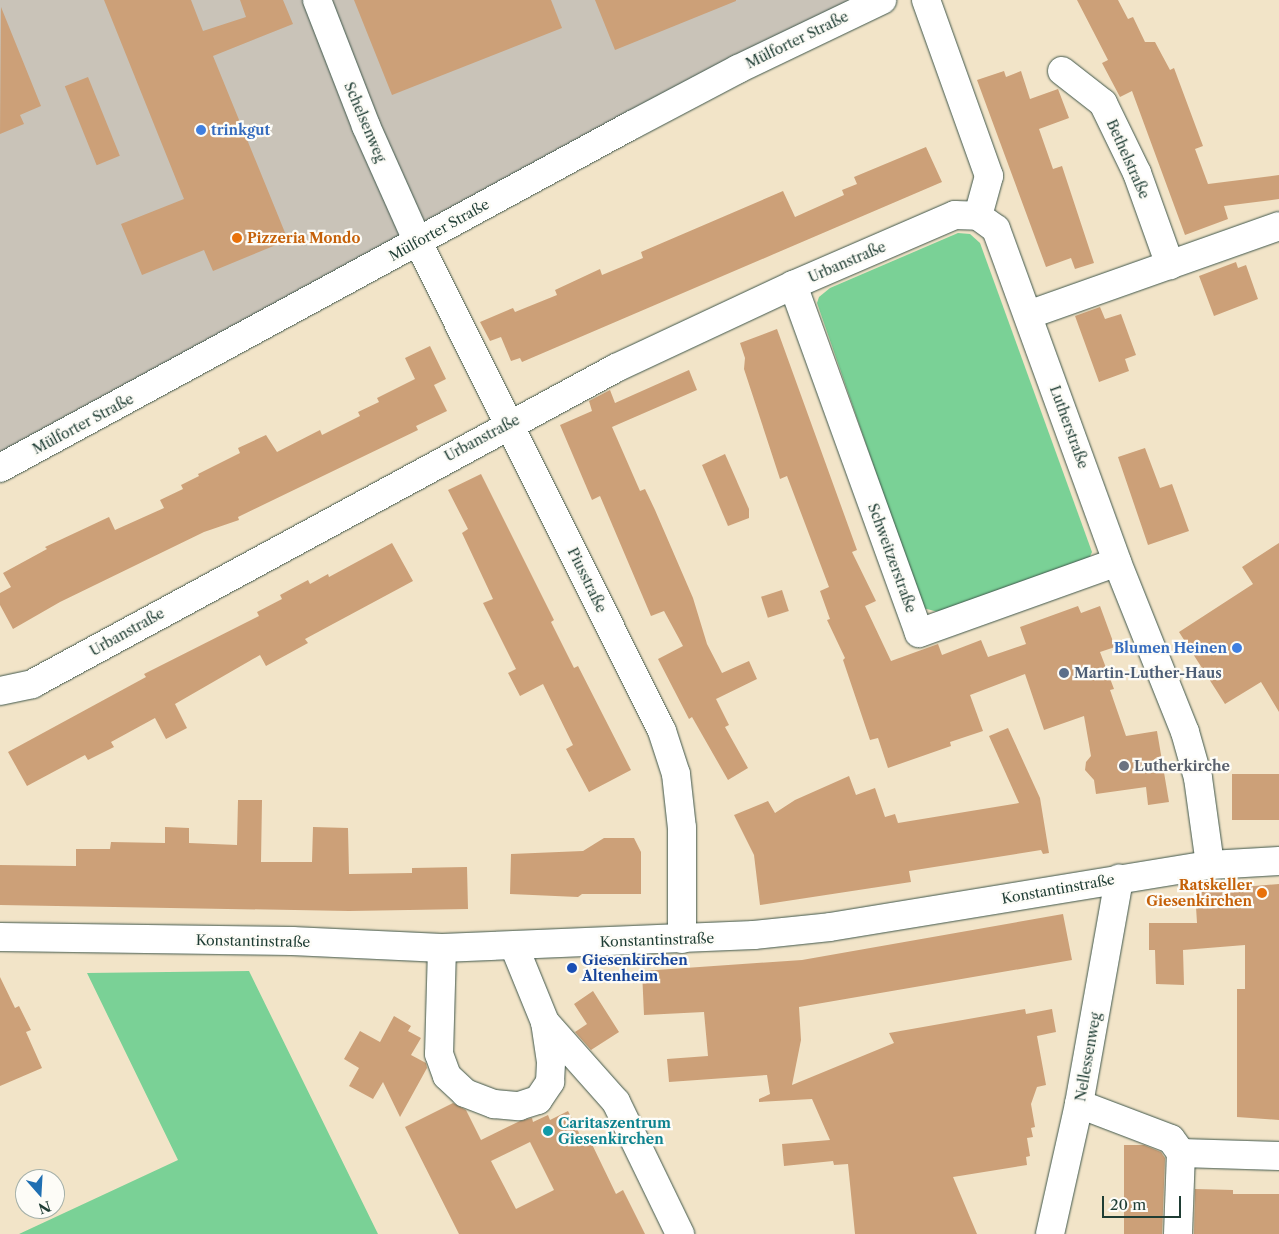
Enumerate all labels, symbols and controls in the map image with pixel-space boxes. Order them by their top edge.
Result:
street label: Mülforter Straße [743,8,851,72]
street label: Schelsenweg [341,79,389,165]
street label: Bethelstraße [1103,117,1153,201]
place label: trinkgut [211,122,270,138]
marker: trinkgut [195,124,207,136]
street label: Mülforter Straße [386,195,492,265]
place label: Pizzeria Mondo [247,230,361,246]
marker: Pizzeria Mondo [231,232,243,244]
street label: Urbanstraße [806,238,888,286]
street label: Lutherstraße [1046,383,1092,471]
street label: Mülforter Straße [29,390,137,458]
street label: Urbanstraße [442,411,522,465]
street label: Schweitzerstraße [864,501,920,615]
street label: Piusstraße [564,545,610,615]
street label: Urbanstraße [87,605,167,659]
place label: Blumen Heinen [1114,640,1227,656]
marker: Blumen Heinen [1231,642,1243,654]
place label: Martin-Luther-Haus [1074,665,1222,681]
marker: Martin-Luther-Haus [1058,667,1070,679]
place label: Lutherkirche [1134,758,1230,774]
marker: Lutherkirche [1118,760,1130,772]
street label: Konstantinstraße [1000,871,1116,907]
place label: Ratskeller Giesenkirchen [1146,877,1252,910]
marker: Ratskeller Giesenkirchen [1256,887,1268,899]
street label: Konstantinstraße [599,930,715,950]
street label: Konstantinstraße [196,932,310,950]
place label: Giesenkirchen Altenheim [582,952,688,984]
marker: Giesenkirchen Altenheim [566,962,578,974]
street label: Nellessenweg [1072,1011,1104,1103]
place label: Caritaszentrum Giesenkirchen [558,1115,671,1148]
marker: Caritaszentrum Giesenkirchen [542,1125,554,1137]
north arrow [15,1169,65,1219]
scale bar [1104,1186,1183,1218]
text: 20 m [1110,1195,1146,1214]
text: N [36,1197,53,1218]

